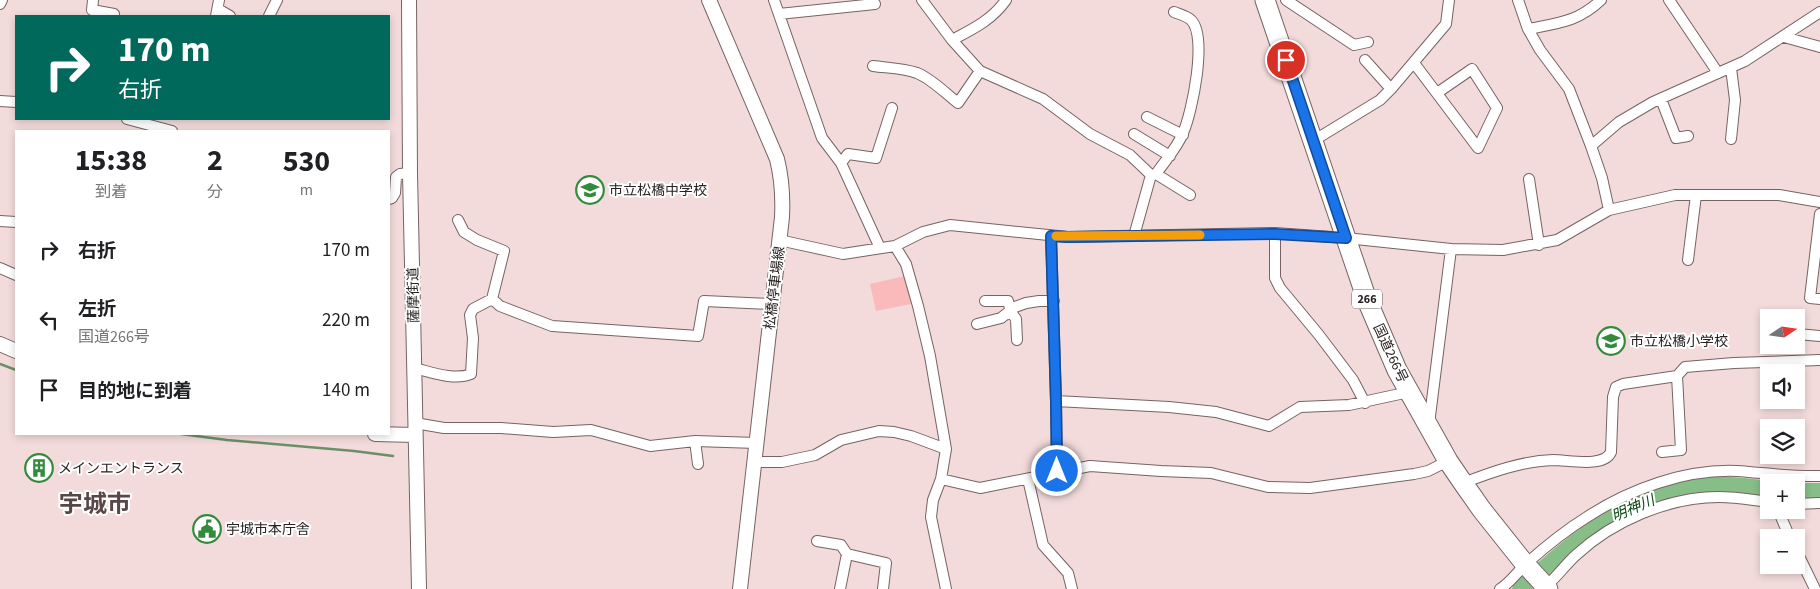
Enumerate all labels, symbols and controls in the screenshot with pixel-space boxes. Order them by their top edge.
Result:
text: 170 m [118,25,210,75]
icon: right [35,35,100,100]
pin [1265,39,1307,81]
icon: arrive [1272,46,1300,74]
text: 右折 [118,74,162,106]
text: 15:38 [75,139,147,182]
text: 2 [207,139,223,182]
text: 530 [283,140,330,183]
school or university icon: 市立松橋中学校 [575,175,605,205]
text: m [300,179,313,201]
text: 到着 [95,181,127,203]
text: 分 [207,181,223,203]
place label: 市立松橋中学校 [609,181,707,201]
icon: right [35,236,63,264]
text: 170 m [322,237,370,264]
text: 右折 [78,238,116,265]
street label: 松橋停車場線 [760,245,790,331]
street label: 薩摩街道 [404,267,424,323]
road number: 266 [1352,290,1382,308]
text: 左折 [78,296,116,323]
icon: left [35,306,63,334]
text: 220 m [322,307,370,334]
north arrow [1760,309,1805,354]
map controls [1760,309,1805,574]
street label: 国道266号 [1368,321,1412,386]
text: 国道266号 [78,326,150,348]
school or university icon: 市立松橋小学校 [1596,326,1626,356]
place label: 市立松橋小学校 [1630,332,1728,352]
button: sound [1760,364,1805,409]
icon: arrive [35,376,63,404]
text: 140 m [322,377,370,404]
text: 目的地に到着 [78,378,192,405]
button: layers [1760,419,1805,464]
position arrow [1030,444,1082,496]
building icon: メインエントランス [24,453,54,483]
place label: メインエントランス [58,459,184,479]
button: + [1760,474,1805,519]
district label: 宇城市 [59,487,131,522]
water label: 明神川 [1608,489,1660,527]
public building icon: 宇城市本庁舎 [192,514,222,544]
place label: 宇城市本庁舎 [226,520,310,540]
button: − [1760,529,1805,574]

